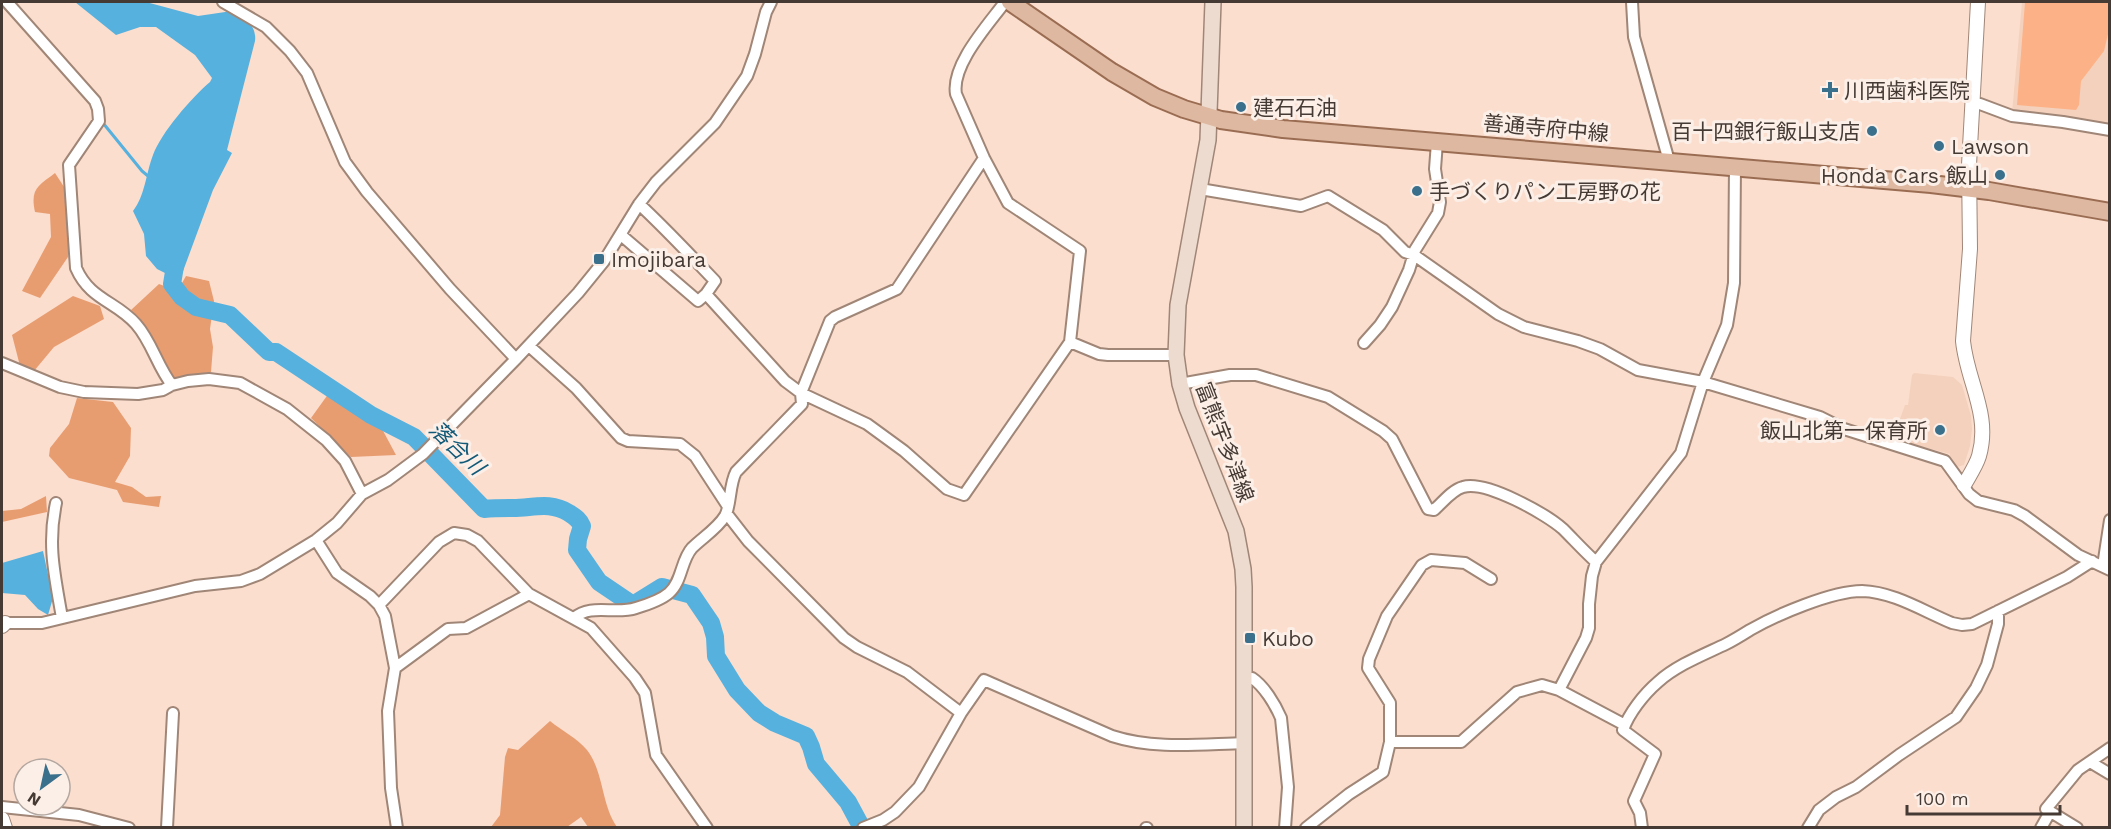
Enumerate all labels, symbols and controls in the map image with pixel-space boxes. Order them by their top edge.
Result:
place label: 川西歯科医院 [1844,78,1970,103]
marker: 川西歯科医院 [1821,81,1839,99]
place label: 建石石油 [1253,95,1337,120]
marker: 建石石油 [1234,100,1248,114]
street label: 善通寺府中線 [1482,110,1610,146]
place label: 百十四銀行飯山支店 [1671,119,1860,144]
marker: 百十四銀行飯山支店 [1865,124,1879,138]
place label: Lawson [1951,134,2029,159]
marker: Lawson [1932,139,1946,153]
place label: Honda Cars 飯山 [1821,163,1988,188]
marker: Honda Cars 飯山 [1993,168,2007,182]
place label: 手づくりパン工房野の花 [1429,179,1661,204]
marker: 手づくりパン工房野の花 [1410,184,1424,198]
place label: Imojibara [611,247,706,272]
marker: Imojibara [592,252,606,266]
street label: 富熊宇多津線 [1191,379,1259,505]
water label: 落合川 [425,416,491,481]
place label: 飯山北第一保育所 [1760,418,1928,443]
marker: 飯山北第一保育所 [1933,423,1947,437]
place label: Kubo [1262,626,1314,651]
marker: Kubo [1243,631,1257,645]
north arrow [12,757,72,817]
scale bar [1907,778,2060,816]
text: N [24,788,44,810]
text: 100 m [1916,788,1969,809]

